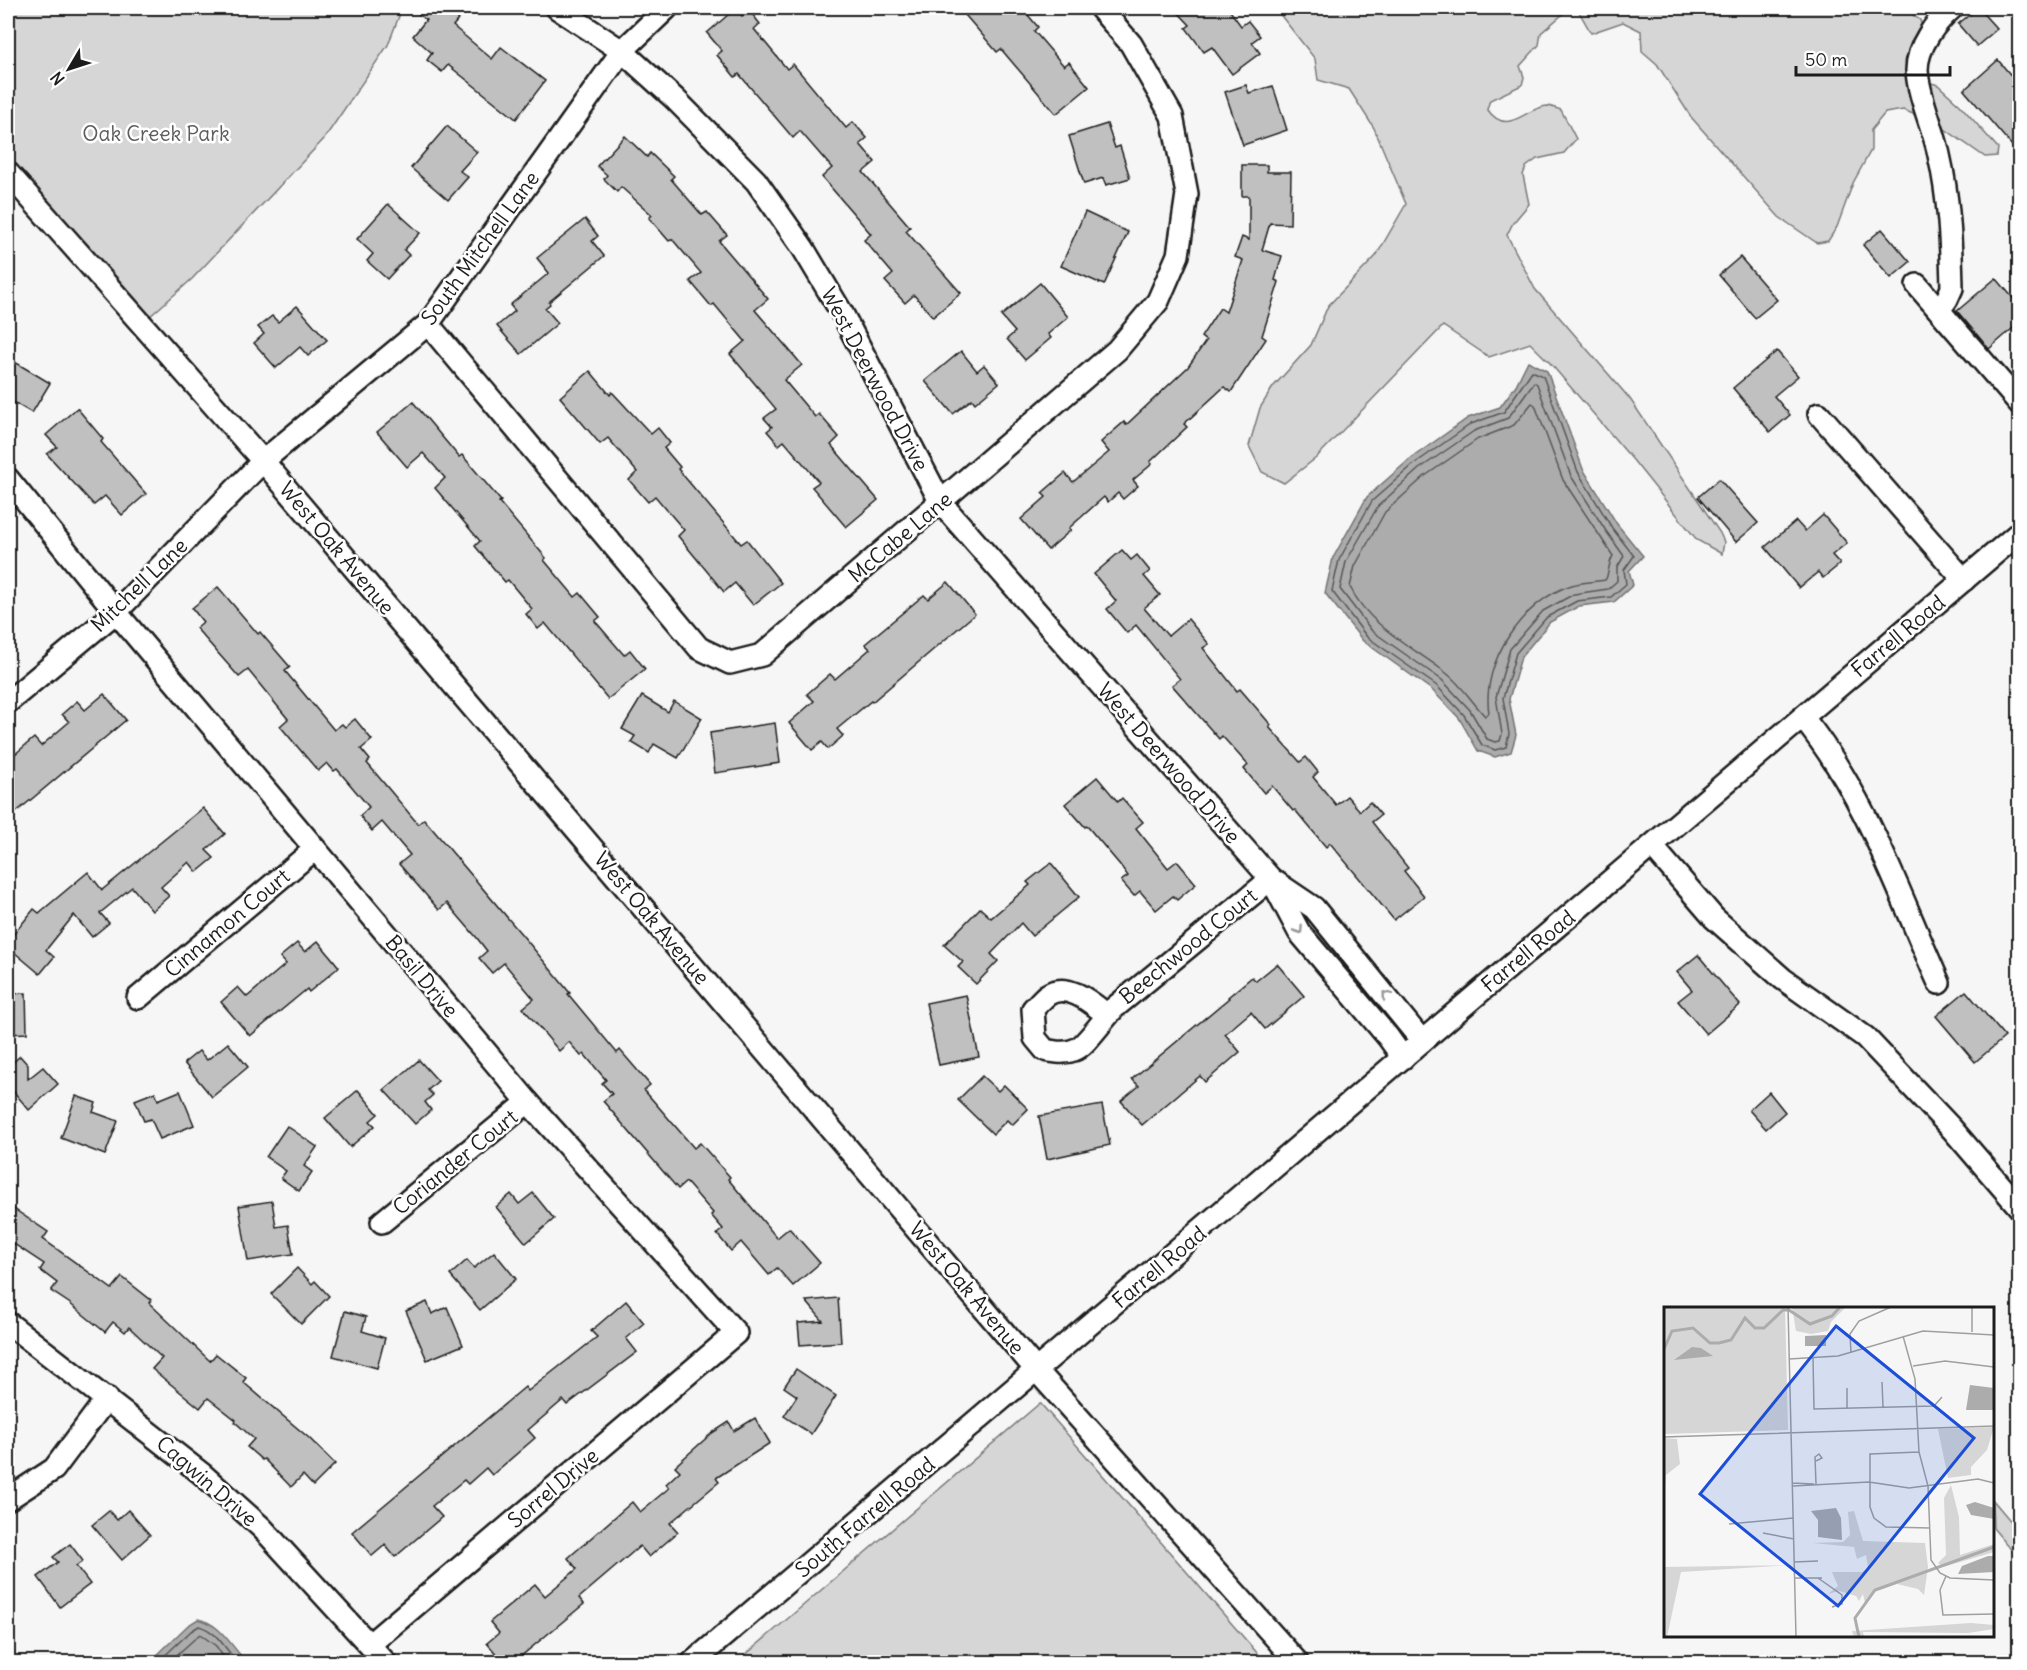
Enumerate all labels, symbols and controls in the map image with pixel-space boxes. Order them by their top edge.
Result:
north arrow [39,39,99,99]
scale bar [1796,39,1950,77]
text: 50 m [1805,48,1847,71]
text: N [46,68,69,89]
park label: Oak Creek Park [82,120,230,147]
street label: South Mitchell Lane [415,166,545,330]
street label: West Deerwood Drive [815,282,935,476]
street label: West Oak Avenue [273,476,401,620]
street label: McCabe Lane [842,486,958,588]
street label: Mitchell Lane [85,532,193,638]
street label: Farrell Road [1846,589,1950,683]
street label: West Deerwood Drive [1092,677,1246,849]
street label: West Oak Avenue [588,846,716,990]
street label: Cinnamon Court [159,863,295,983]
street label: Beechwood Court [1114,882,1262,1010]
street label: Farrell Road [1476,904,1580,998]
one-way arrow [1292,923,1303,934]
street label: Basil Drive [380,929,464,1023]
one-way arrow [1382,991,1393,1002]
street label: Coriander Court [387,1103,523,1221]
street label: West Oak Avenue [903,1216,1031,1360]
street label: Farrell Road [1107,1220,1211,1314]
inset map [1664,1307,1994,1637]
street label: Cagwin Drive [151,1430,263,1532]
street label: Sorrel Drive [502,1442,604,1534]
street label: South Farrell Road [790,1451,940,1583]

